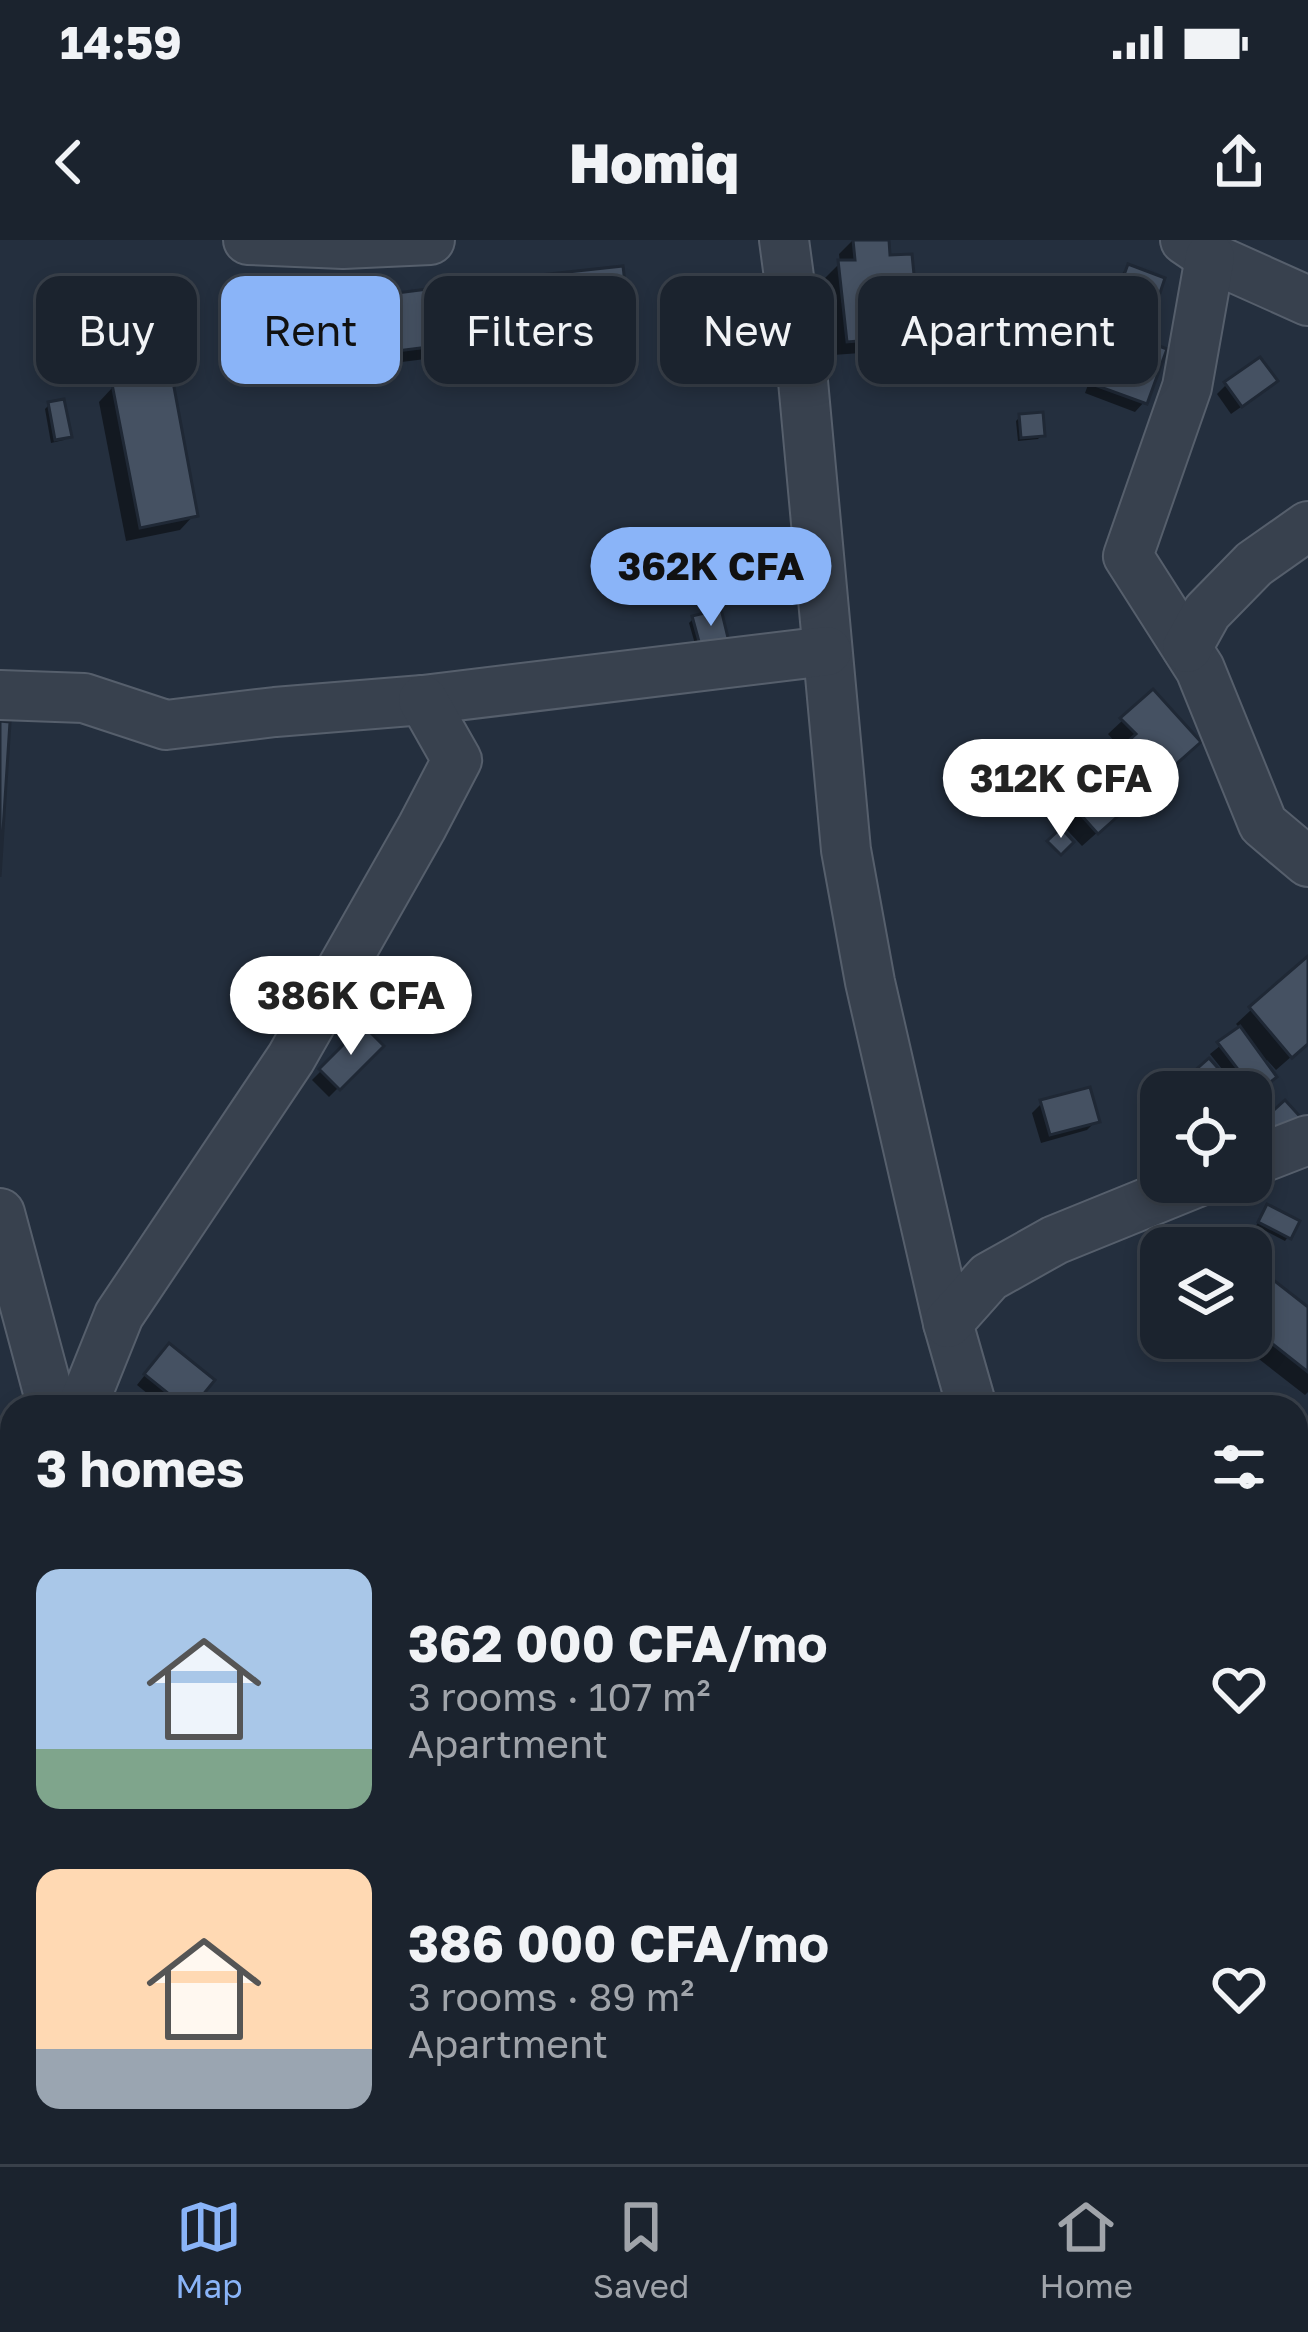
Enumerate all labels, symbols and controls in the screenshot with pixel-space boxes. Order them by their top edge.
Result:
text: 14:59 [60,15,182,69]
icon: back [36,129,102,195]
icon: share [1206,129,1272,195]
text: Homiq [569,130,739,195]
chip: Buy [36,276,197,384]
chip: Rent [221,276,400,384]
chip: Filters [424,276,636,384]
chip: New [660,276,834,384]
chip: Apartment [858,276,1158,384]
pin: 362K CFA [587,527,835,629]
text: 362K CFA [617,542,805,589]
pin: 312K CFA [937,739,1185,841]
text: 312K CFA [970,754,1152,801]
pin: 386K CFA [227,956,475,1058]
text: 386K CFA [257,971,445,1018]
map controls [1140,1071,1272,1359]
button: locate [1140,1071,1272,1203]
button: layers [1140,1227,1272,1359]
icon: filters [1206,1434,1272,1500]
text: 3 homes [36,1437,245,1498]
text: 362 000 CFA/mo [408,1612,827,1673]
icon: home [132,1617,276,1761]
icon: heart [1206,1656,1272,1722]
text: 3 rooms · 107 m² [408,1673,711,1720]
text: Apartment [408,1720,608,1767]
text: 386 000 CFA/mo [408,1912,829,1973]
icon: home [132,1917,276,2061]
icon: heart [1206,1956,1272,2022]
text: 3 rooms · 89 m² [408,1973,694,2020]
text: Apartment [408,2020,608,2067]
tab: Map [175,2194,243,2305]
tab: Saved [593,2194,689,2305]
tab: Home [1040,2194,1133,2305]

